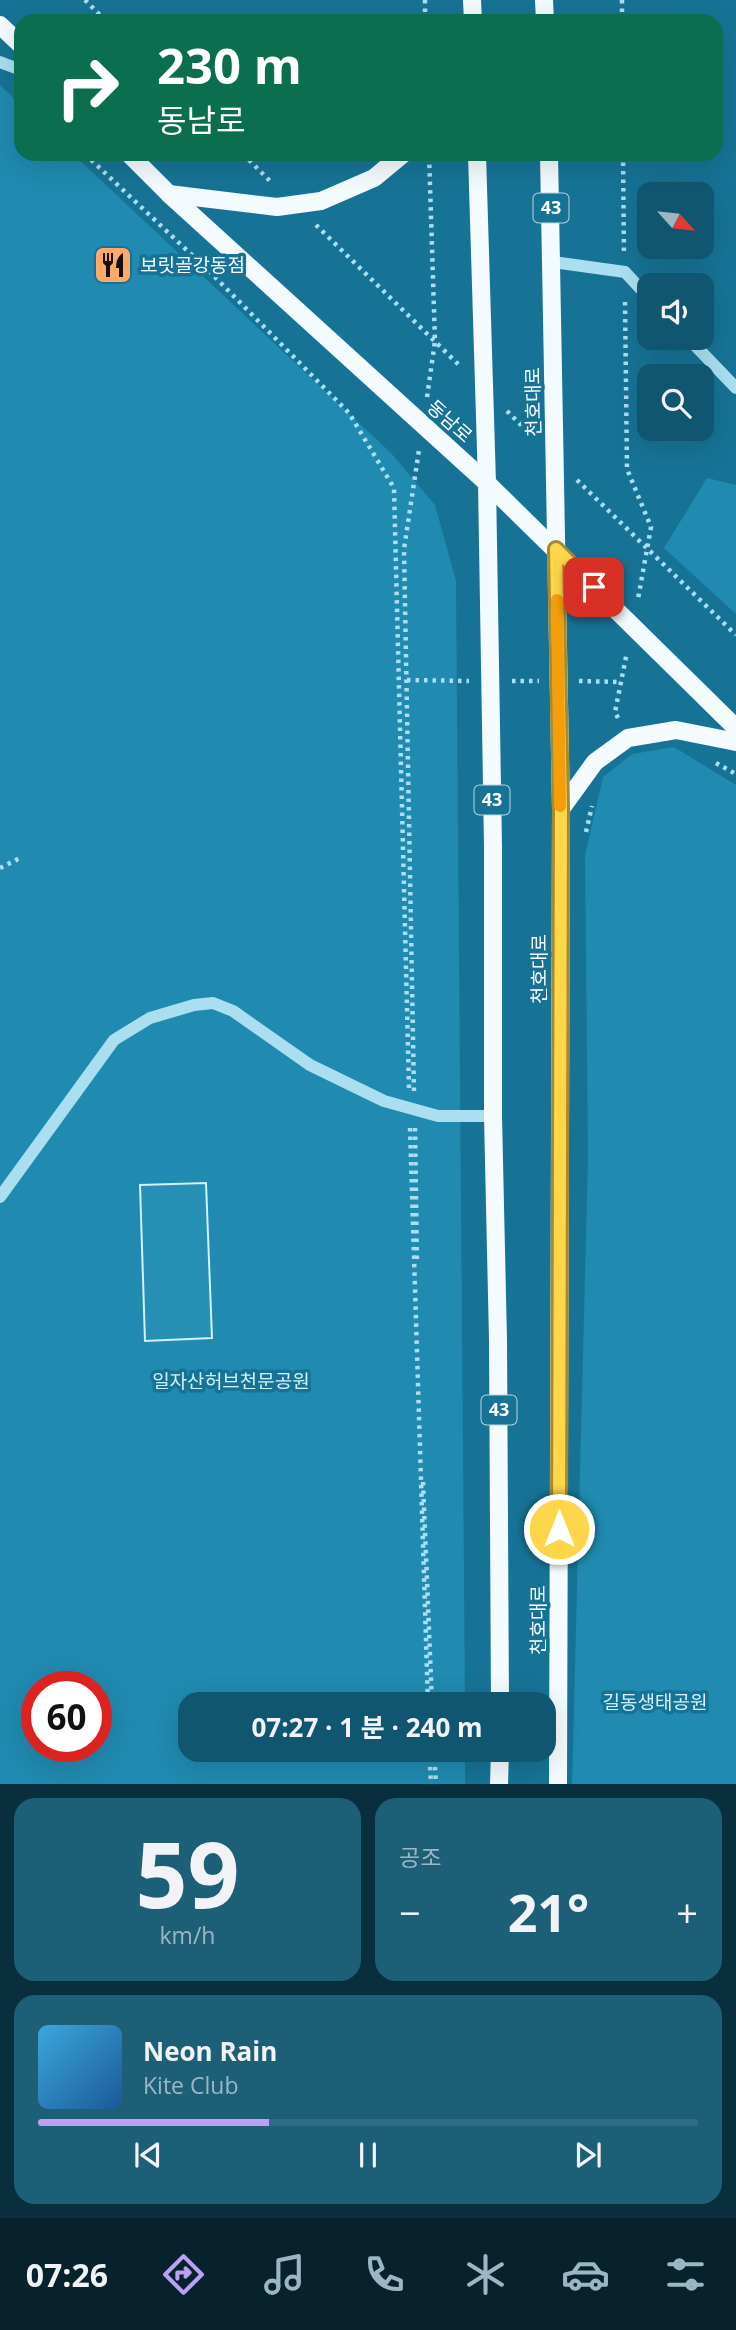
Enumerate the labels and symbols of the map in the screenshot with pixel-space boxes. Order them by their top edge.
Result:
north arrow [637,182,714,259]
road number: 43 [534,194,568,223]
restaurant icon: 보릿골강동점 [92,244,134,286]
place label: 보릿골강동점 [140,252,245,278]
street label: 천호대로 [519,367,547,437]
street label: 동남로 [422,394,478,448]
pin [564,557,624,617]
road number: 43 [475,786,510,814]
street label: 천호대로 [526,934,552,1004]
park label: 일자산허브천문공원 [152,1368,310,1394]
road number: 43 [482,1395,516,1424]
position arrow [522,1492,596,1566]
street label: 천호대로 [525,1585,551,1655]
speed limit sign: 60 [21,1671,112,1762]
park label: 길동생태공원 [603,1689,707,1715]

